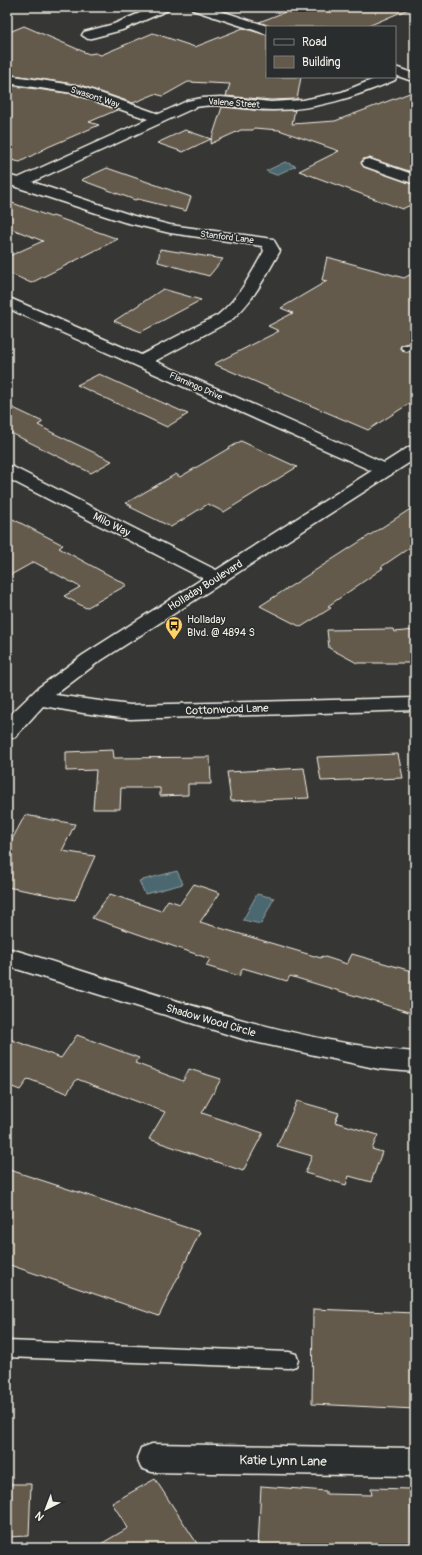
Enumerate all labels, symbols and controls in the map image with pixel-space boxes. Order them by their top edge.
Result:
legend [266,26,396,78]
text: Road [302,35,327,50]
text: Building [302,55,341,70]
street label: Swasont Way [69,84,121,111]
street label: Valene Street [208,96,261,111]
street label: Stanford Lane [200,229,255,246]
street label: Flamingo Drive [168,370,225,403]
street label: Milo Way [91,510,133,539]
street label: Holladay Boulevard [165,557,245,614]
place label: Holladay Blvd. @ 4894 S [187,613,255,639]
bus stop icon: Holladay Blvd. @ 4894 S [164,615,184,640]
street label: Cottonwood Lane [185,702,269,717]
street label: Shadow Wood Circle [164,1001,258,1040]
street label: Katie Lynn Lane [239,1452,327,1470]
north arrow [26,1489,66,1529]
text: N [32,1508,47,1523]

